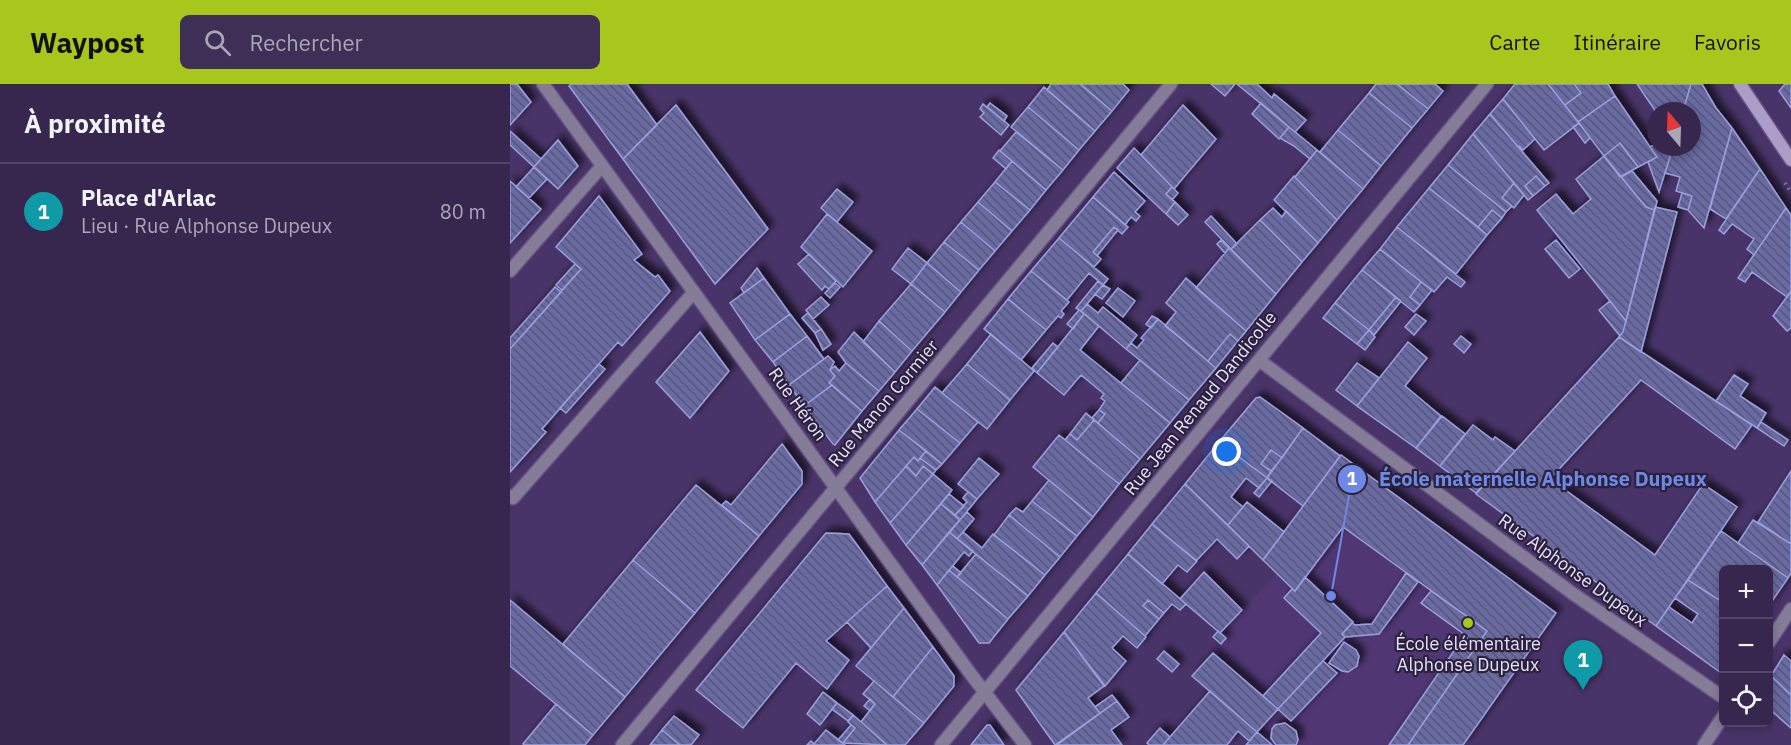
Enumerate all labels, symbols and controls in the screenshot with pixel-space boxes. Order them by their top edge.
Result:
search box [180,15,600,69]
text: Waypost [30,24,144,61]
icon: search [201,26,234,59]
text: Rechercher [249,28,363,57]
text: Carte [1489,28,1540,56]
text: Itinéraire [1573,28,1661,56]
text: Favoris [1694,28,1761,56]
north arrow [1647,102,1701,156]
text: À proximité [24,106,166,140]
text: Place d'Arlac [81,183,216,212]
text: 1 [38,198,50,225]
text: 80 m [440,198,486,225]
text: Lieu · Rue Alphonse Dupeux [81,212,332,239]
street label: Rue Jean Renaud Dandicolle [1119,306,1281,500]
street label: Rue Manon Cormier [823,334,943,471]
street label: Rue Héron [764,363,832,445]
your location [1212,437,1241,466]
callout: École maternelle Alphonse Dupeux [1337,460,1719,498]
text: École maternelle Alphonse Dupeux [1379,465,1707,492]
text: 1 [1347,467,1358,490]
street label: Rue Alphonse Dupeux [1494,508,1652,632]
map controls [1719,565,1773,727]
button: + [1719,565,1773,619]
marker: École élémentaire Alphonse Dupeux [1461,616,1475,630]
button: − [1719,619,1773,673]
place label: École élémentaire Alphonse Dupeux [1395,632,1541,676]
pin: 1 [1564,640,1602,690]
button: locate [1719,673,1773,727]

